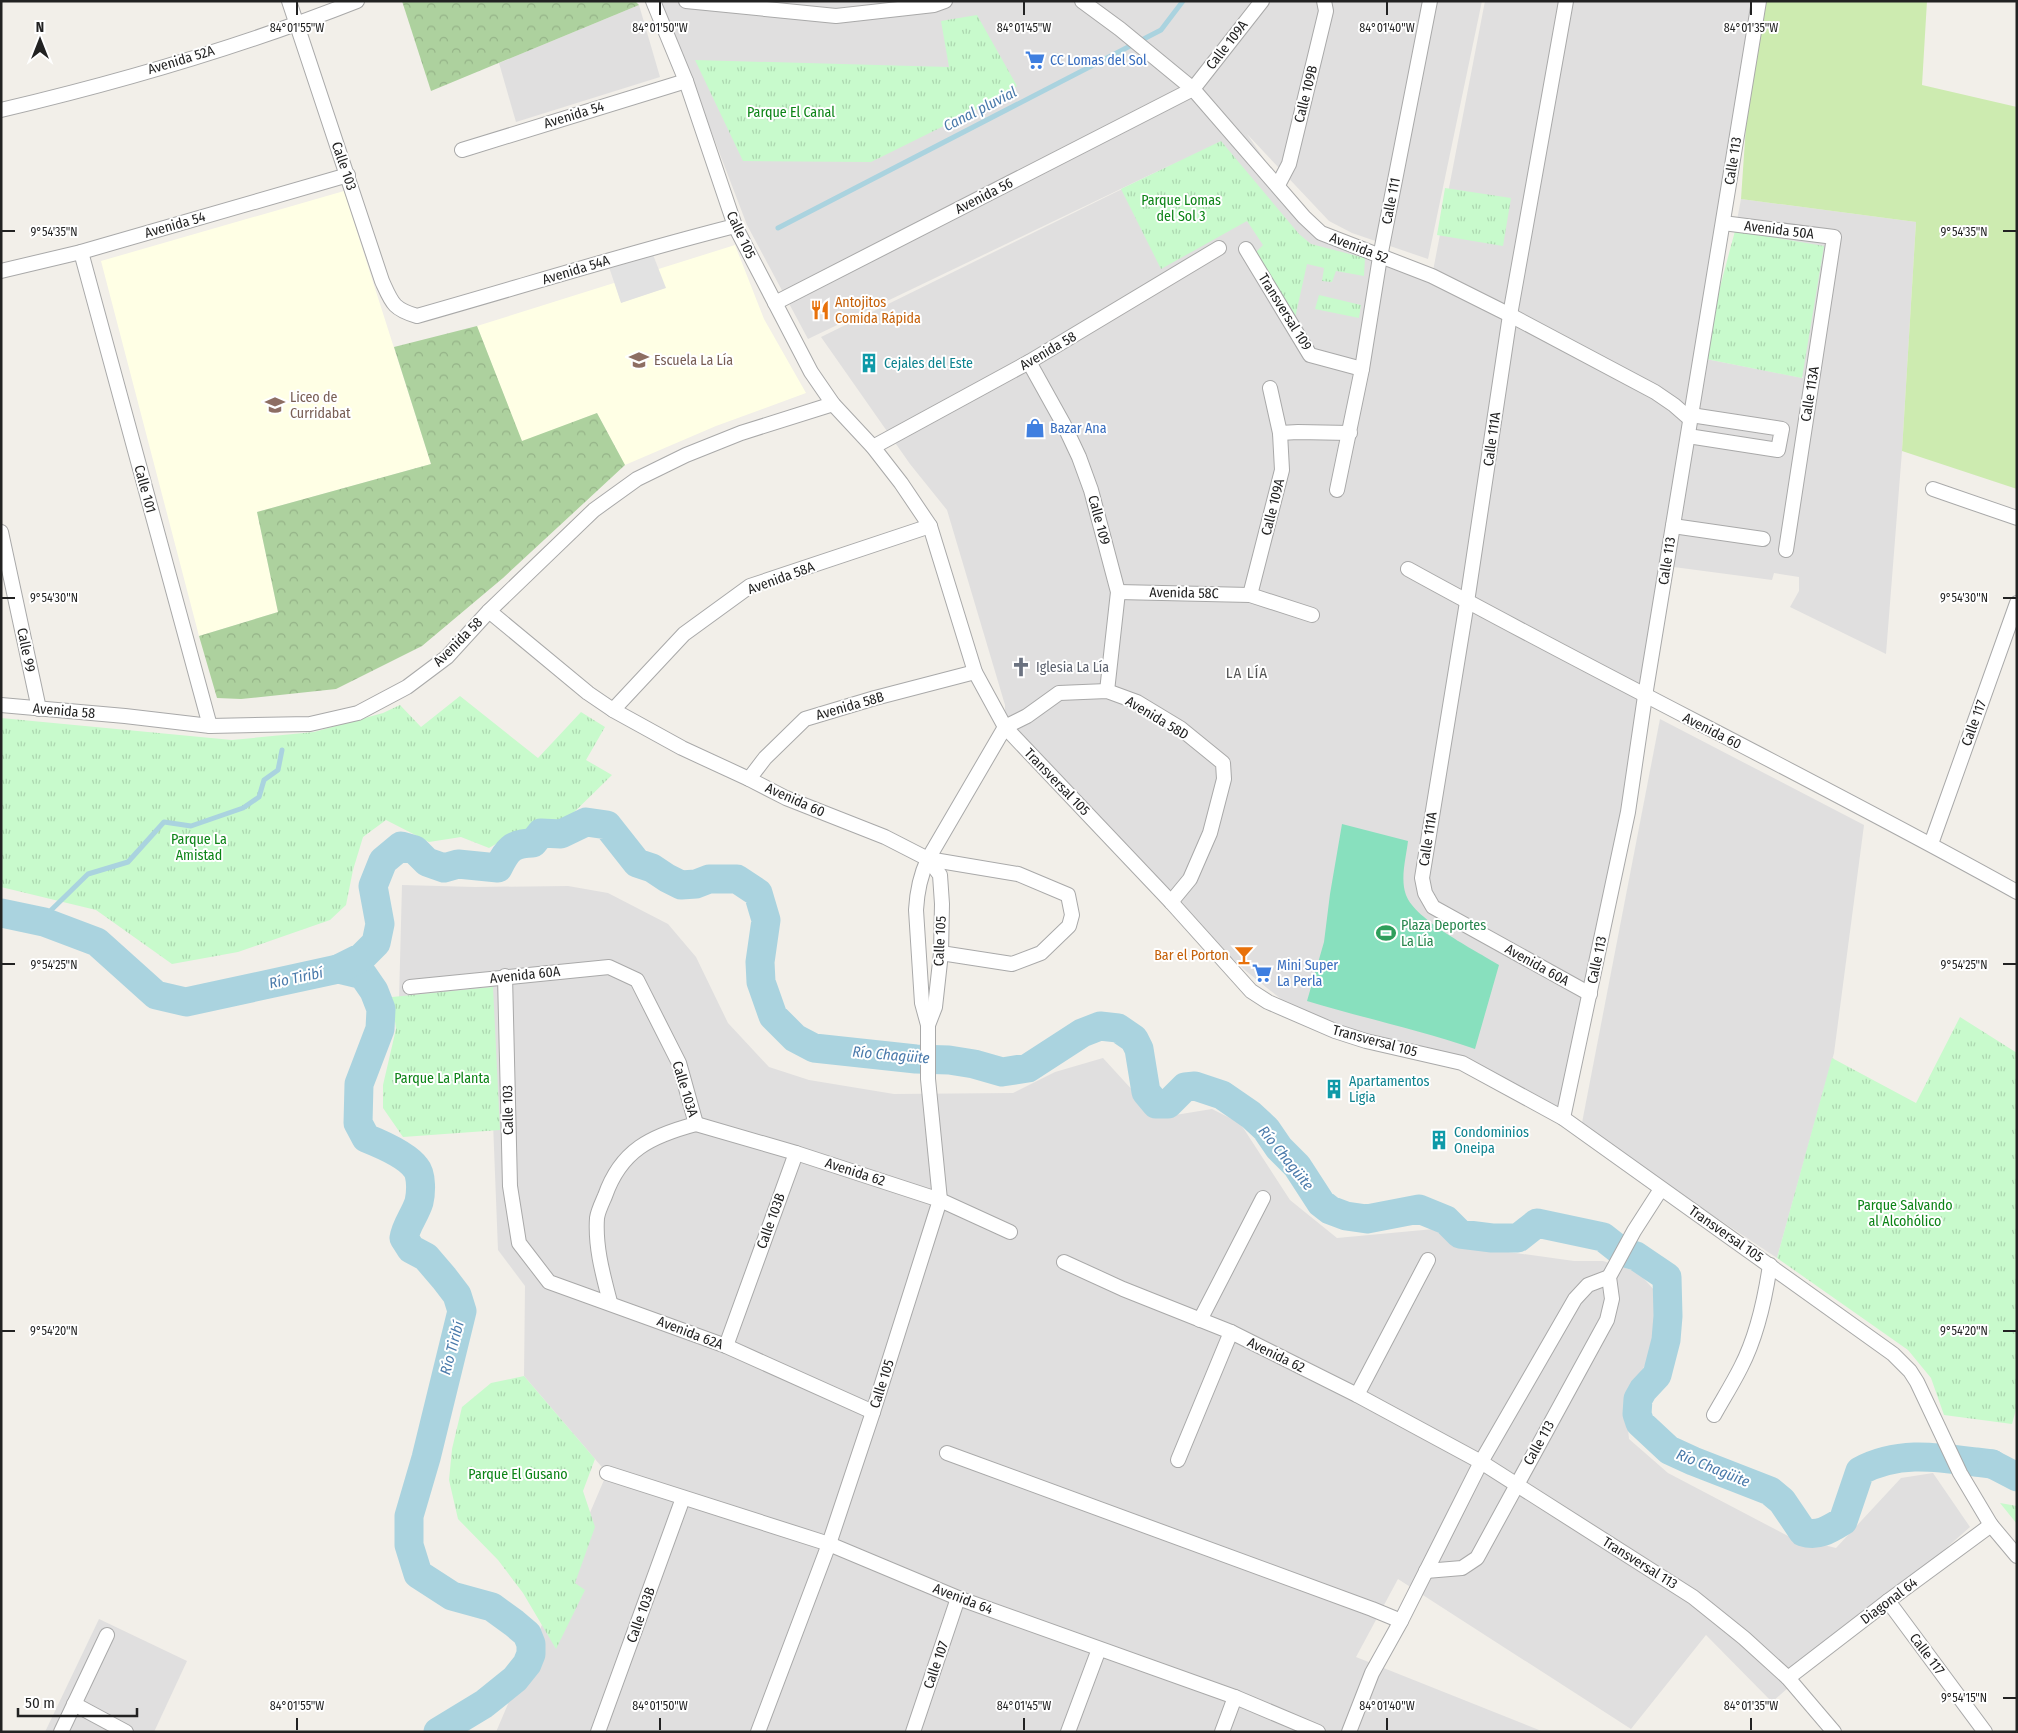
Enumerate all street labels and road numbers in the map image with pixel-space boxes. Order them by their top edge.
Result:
street label: Calle 109A [1202,16,1252,73]
street label: Avenida 52A [146,42,217,78]
street label: Calle 109B [1291,63,1321,124]
street label: Avenida 54 [542,98,606,132]
street label: Calle 113 [1721,136,1745,186]
street label: Calle 103 [328,140,360,192]
street label: Avenida 56 [952,174,1016,218]
street label: Calle 111 [1378,176,1404,226]
street label: Avenida 54 [143,208,207,242]
street label: Calle 105 [723,209,759,261]
street label: Avenida 50A [1743,217,1815,243]
street label: Avenida 52 [1327,229,1391,267]
street label: Avenida 54A [540,252,612,288]
street label: Transversal 109 [1255,270,1315,354]
street label: Avenida 58 [1017,328,1079,374]
street label: Calle 113A [1797,365,1823,423]
street label: Calle 111A [1480,410,1504,467]
street label: Calle 101 [130,463,160,515]
street label: Calle 109A [1258,476,1288,537]
street label: Calle 109 [1084,493,1114,547]
street label: Calle 113 [1655,536,1679,586]
street label: Avenida 58A [745,558,817,598]
street label: Avenida 58C [1149,584,1219,602]
street label: Avenida 58 [430,614,486,670]
street label: Calle 99 [13,626,39,674]
street label: Avenida 58B [814,688,886,724]
street label: Avenida 58D [1122,693,1192,743]
street label: Calle 117 [1958,697,1990,748]
street label: Avenida 58 [32,700,96,722]
street label: Avenida 60 [1680,709,1744,753]
street label: Transversal 105 [1021,745,1093,819]
street label: Avenida 60 [763,779,827,821]
street label: Calle 111A [1415,810,1441,867]
street label: Calle 105 [930,915,950,967]
street label: Calle 113 [1584,935,1610,985]
street label: Avenida 60A [1502,940,1573,990]
street label: Avenida 60A [489,963,562,987]
street label: Transversal 105 [1331,1022,1419,1060]
street label: Calle 103A [668,1059,702,1120]
street label: Calle 103 [499,1085,517,1135]
street label: Avenida 62 [823,1154,887,1190]
street label: Calle 103B [753,1191,789,1251]
street label: Transversal 105 [1685,1202,1767,1266]
street label: Avenida 62A [655,1313,726,1354]
street label: Avenida 62 [1244,1334,1308,1376]
street label: Calle 105 [866,1357,898,1411]
street label: Calle 113 [1520,1418,1558,1468]
street label: Transversal 113 [1599,1533,1681,1593]
street label: Diagonal 64 [1857,1574,1921,1628]
street label: Avenida 64 [931,1580,996,1618]
street label: Calle 103B [623,1585,659,1645]
street label: Calle 117 [1906,1630,1948,1678]
street label: Calle 107 [920,1639,952,1691]

